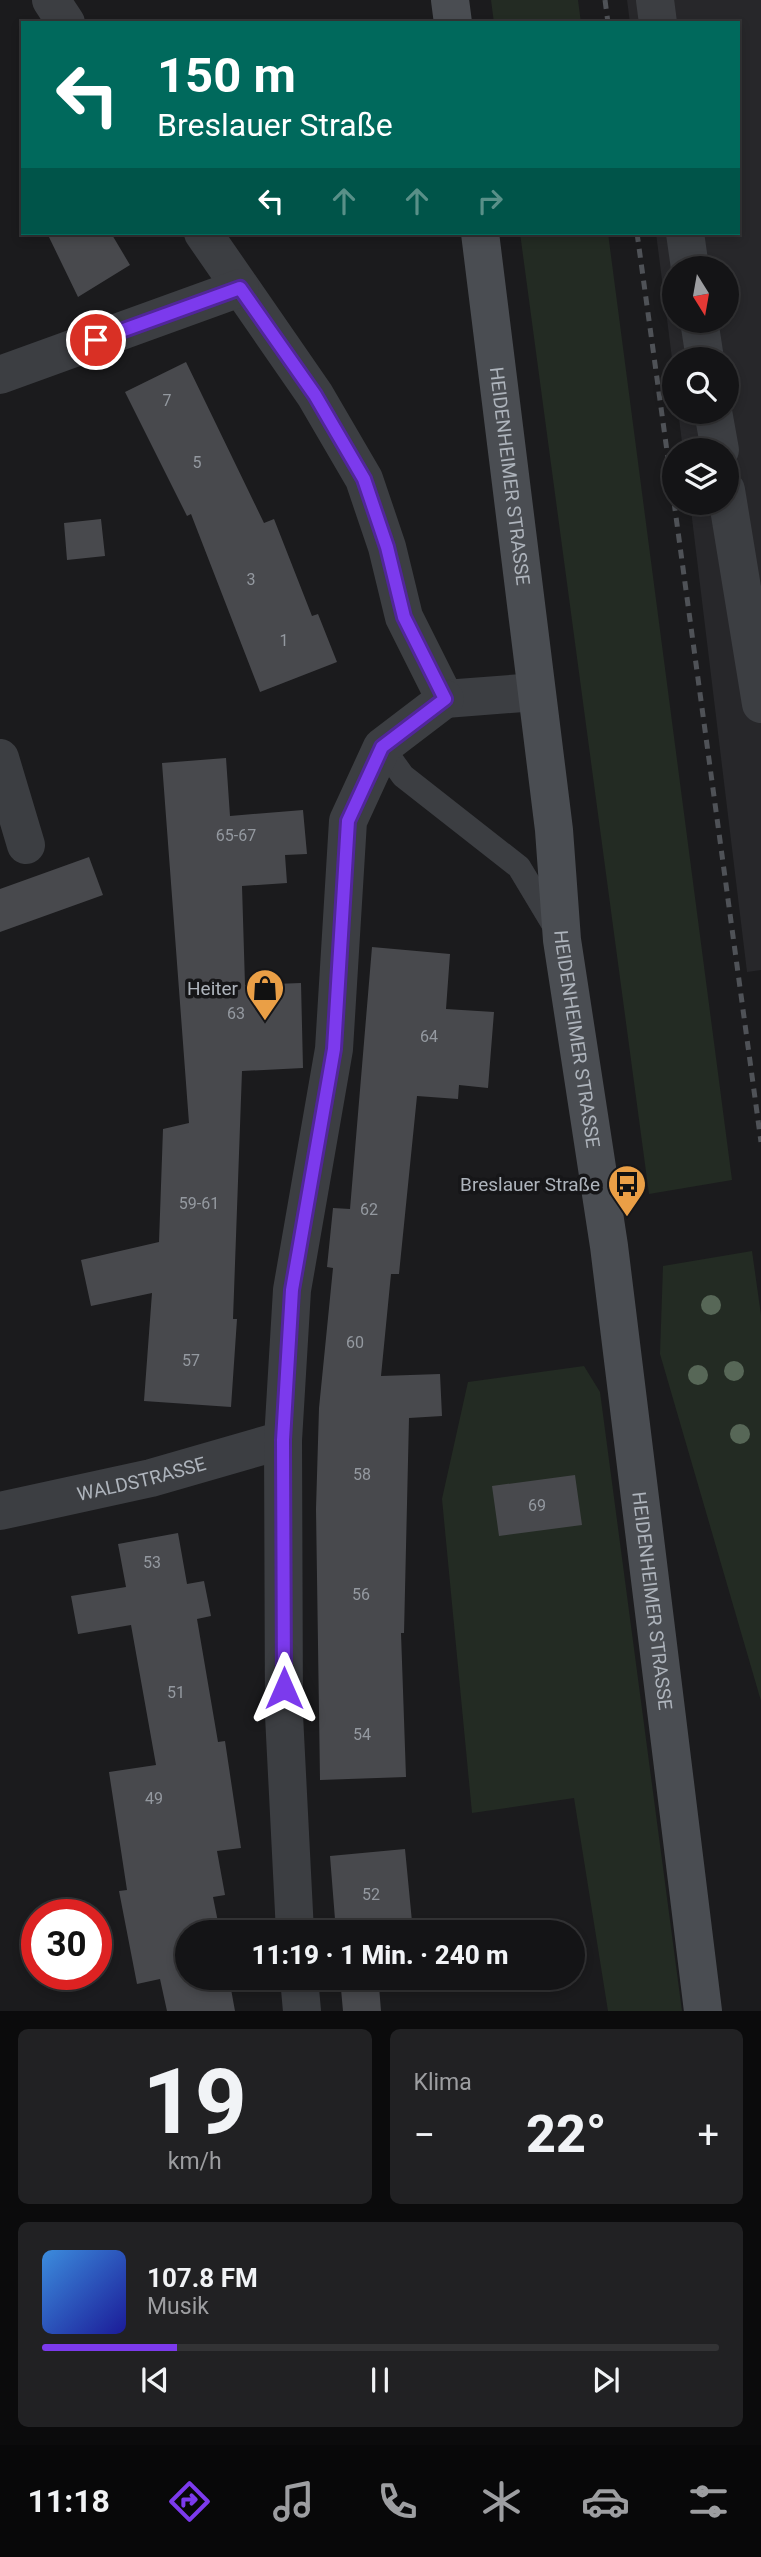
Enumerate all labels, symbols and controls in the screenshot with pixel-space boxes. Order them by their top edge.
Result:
text: 150 m [157,47,296,104]
icon: left [42,49,133,140]
text: Breslauer Straße [157,106,393,144]
icon: left [252,182,290,220]
icon: ahead [325,182,363,220]
icon: ahead [398,182,436,220]
icon: right [471,182,509,220]
north arrow [662,256,738,332]
map controls [662,256,739,515]
pin [66,310,126,370]
icon: arrive [77,321,115,359]
button: search [662,347,739,424]
street label: HEIDENHEIMER STRASSE [485,366,535,587]
house number: 7 [163,391,172,410]
button: layers [662,438,739,515]
house number: 5 [193,453,202,472]
house number: 3 [247,570,256,589]
house number: 1 [280,631,289,650]
house number: 65-67 [216,826,256,845]
street label: HEIDENHEIMER STRASSE [550,929,605,1150]
shop icon: Heiter [244,967,286,1022]
place label: Heiter [187,977,239,1000]
house number: 63 [227,1004,245,1023]
house number: 64 [420,1027,438,1046]
bus stop icon: Breslauer Straße [606,1163,648,1218]
place label: Breslauer Straße [460,1173,600,1196]
house number: 59-61 [179,1194,219,1213]
house number: 62 [360,1200,378,1219]
house number: 60 [346,1333,364,1352]
house number: 57 [182,1351,200,1370]
street label: WALDSTRASSE [75,1451,208,1505]
house number: 58 [353,1465,371,1484]
street label: HEIDENHEIMER STRASSE [628,1490,677,1712]
house number: 69 [528,1496,546,1515]
house number: 53 [143,1553,161,1572]
house number: 56 [352,1585,370,1604]
position arrow [247,1651,321,1725]
house number: 51 [167,1683,185,1702]
house number: 54 [353,1725,371,1744]
house number: 49 [145,1789,163,1808]
house number: 52 [362,1885,380,1904]
speed limit sign: 30 [21,1899,112,1990]
text: 11:19 · 1 Min. · 240 m [251,1940,509,1970]
text: 19 [143,2049,247,2155]
text: Klima [414,2069,472,2096]
text: 22° [526,2104,607,2165]
text: − [414,2113,435,2157]
text: + [697,2113,719,2157]
text: km/h [168,2148,222,2175]
text: 107.8 FM [147,2263,258,2293]
text: Musik [147,2293,209,2320]
icon: previous [136,2361,174,2399]
icon: pause [361,2361,399,2399]
icon: next [587,2361,625,2399]
icon: directions [165,2477,214,2526]
icon: music [269,2477,318,2526]
icon: phone [373,2477,422,2526]
icon: climate [477,2477,526,2526]
icon: car [581,2477,630,2526]
icon: filters [684,2477,733,2526]
text: 11:18 [27,2482,110,2520]

